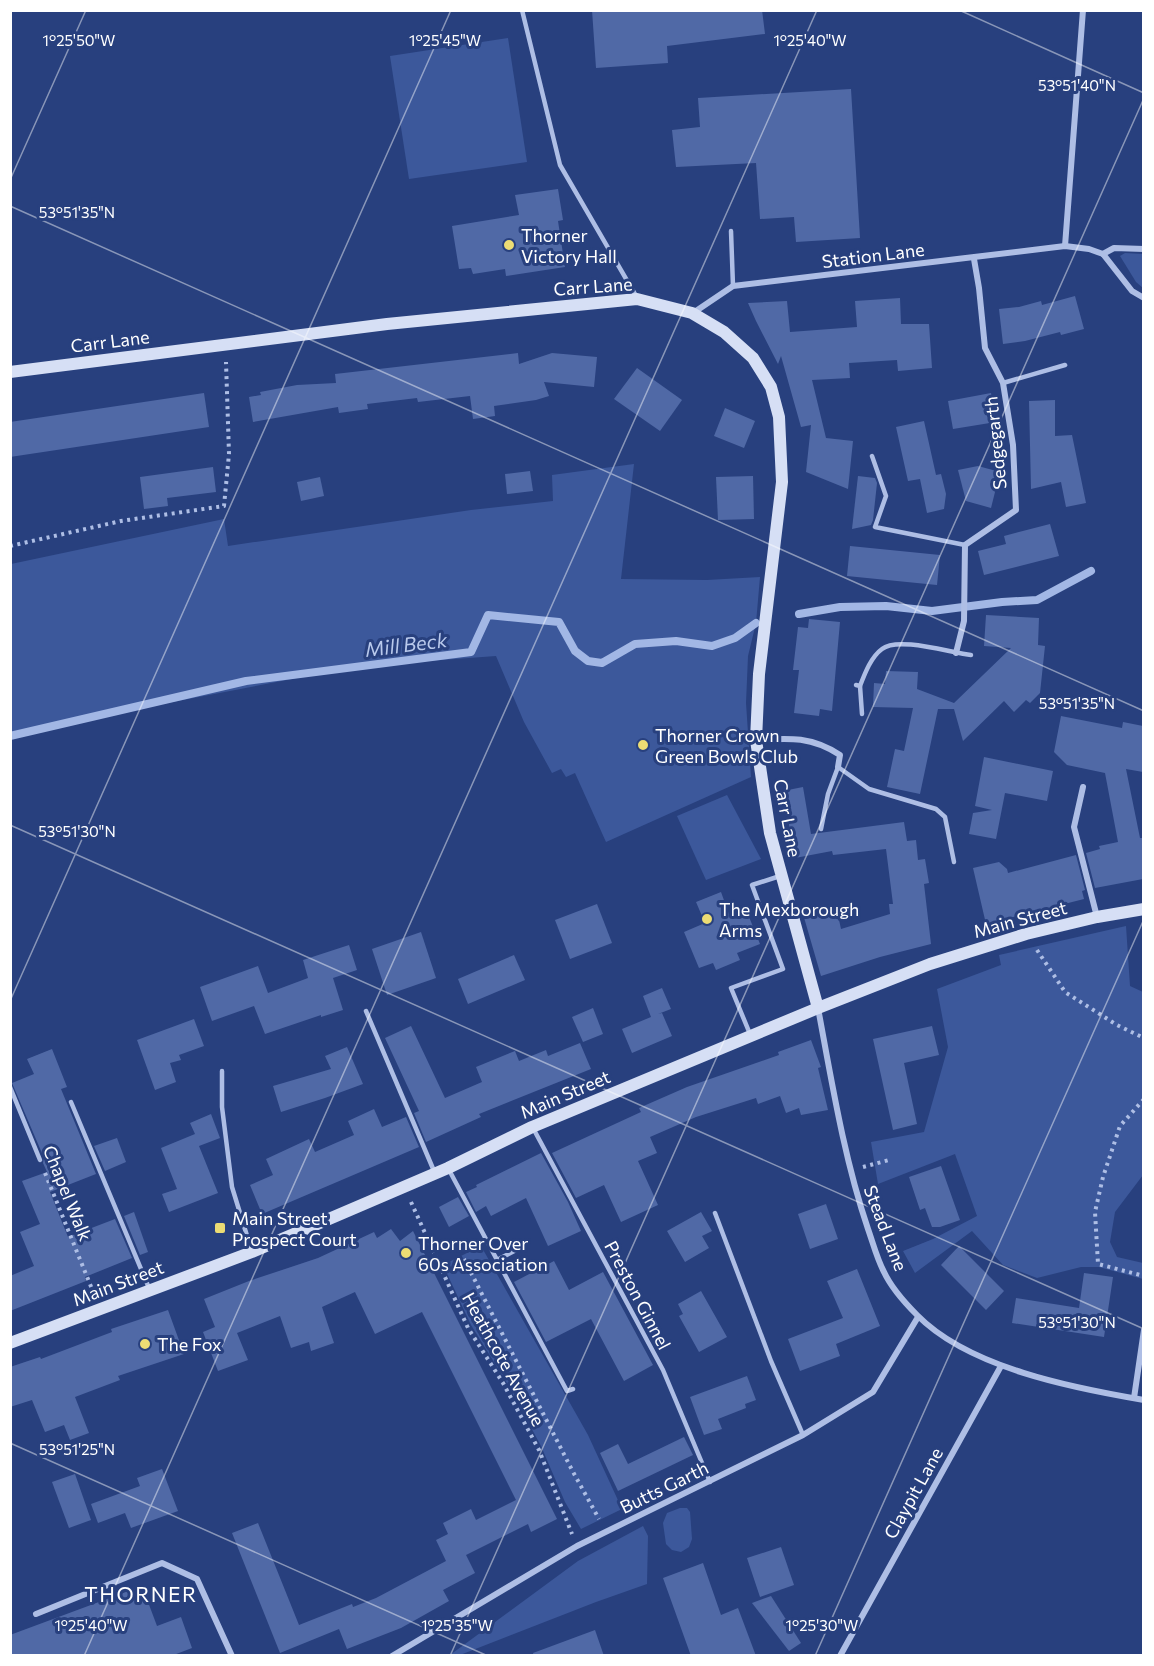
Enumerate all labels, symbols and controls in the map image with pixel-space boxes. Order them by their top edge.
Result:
text: 1°25'50"W [43,31,115,49]
text: 1°25'45"W [409,31,481,49]
text: 1°25'40"W [773,31,847,49]
text: 53°51'40"N [1038,76,1116,94]
text: 53°51'35"N [39,203,115,221]
place label: Thorner Victory Hall [521,224,617,267]
marker: Thorner Victory Hall [502,238,516,252]
street label: Station Lane [820,238,926,272]
street label: Carr Lane [553,272,633,300]
street label: Carr Lane [69,325,151,357]
street label: Sedgegarth [979,395,1011,491]
water label: Mill Beck [364,627,450,661]
text: 53°51'35"N [1039,694,1115,712]
place label: Thorner Crown Green Bowls Club [655,724,798,767]
marker: Thorner Crown Green Bowls Club [636,738,650,752]
street label: Carr Lane [770,777,806,859]
text: 53°51'30"N [38,822,116,840]
street label: Main Street [971,896,1069,942]
place label: The Mexborough Arms [719,898,859,941]
marker: The Mexborough Arms [700,912,714,926]
street label: Main Street [517,1065,613,1123]
street label: Chapel Walk [39,1142,97,1244]
street label: Stead Lane [860,1182,912,1274]
place label: Main Street Prospect Court [232,1207,357,1250]
marker: Main Street Prospect Court [213,1221,227,1235]
place label: Thorner Over 60s Association [418,1232,548,1275]
street label: Preston Ginnel [600,1237,676,1353]
marker: Thorner Over 60s Association [399,1246,413,1260]
street label: Main Street [69,1256,167,1310]
street label: Heathcote Avenue [458,1288,550,1430]
text: 53°51'30"N [1038,1313,1116,1331]
place label: The Fox [157,1333,222,1355]
marker: The Fox [138,1337,152,1351]
text: 53°51'25"N [39,1440,115,1458]
street label: Claypit Lane [879,1443,947,1543]
street label: Butts Garth [616,1456,712,1518]
district label: THORNER [84,1581,198,1606]
text: 1°25'40"W [54,1616,128,1634]
text: 1°25'35"W [421,1616,493,1634]
text: 1°25'30"W [786,1616,858,1634]

